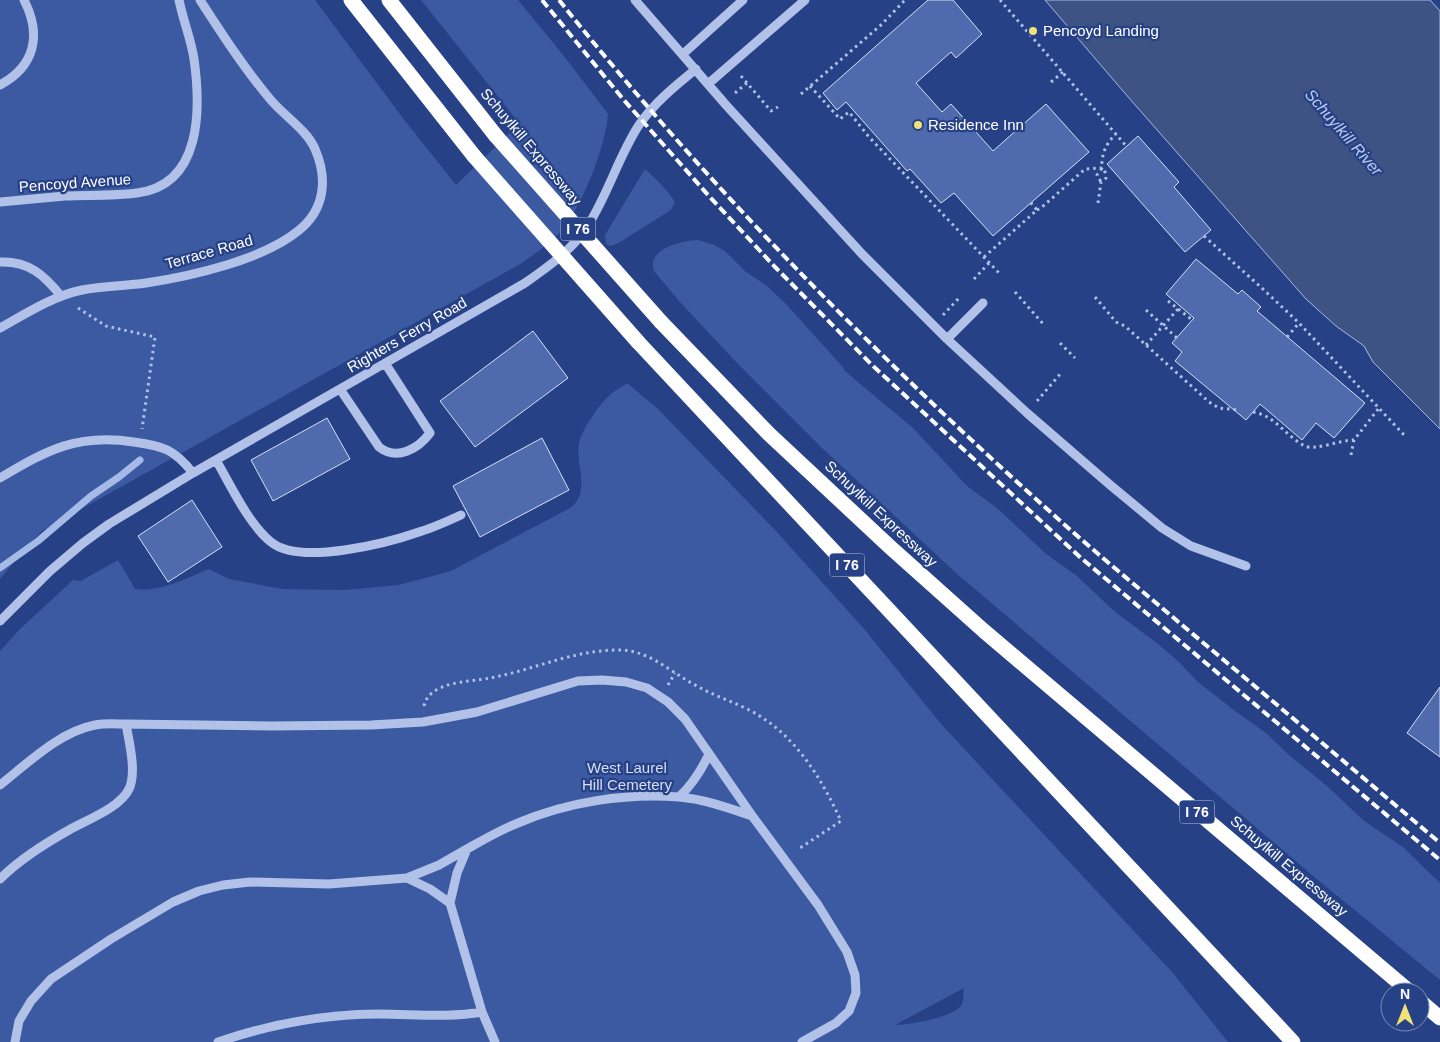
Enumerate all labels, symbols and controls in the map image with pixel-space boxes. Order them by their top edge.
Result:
place label: Pencoyd Landing [1043,22,1159,39]
marker: Pencoyd Landing [1027,25,1039,37]
street label: Schuylkill Expressway [477,85,586,209]
water label: Schuylkill River [1302,86,1386,179]
place label: Residence Inn [928,116,1024,133]
marker: Residence Inn [912,119,924,131]
street label: Pencoyd Avenue [18,170,132,195]
road number: I 76 [560,218,596,240]
street label: Terrace Road [163,231,254,272]
street label: Righters Ferry Road [344,293,469,376]
street label: Schuylkill Expressway [822,457,941,571]
road number: I 76 [830,554,864,576]
park label: West Laurel Hill Cemetery [582,759,673,793]
road number: I 76 [1180,800,1214,824]
street label: Schuylkill Expressway [1227,812,1352,920]
north arrow [1380,982,1430,1032]
text: N [1400,986,1410,1002]

